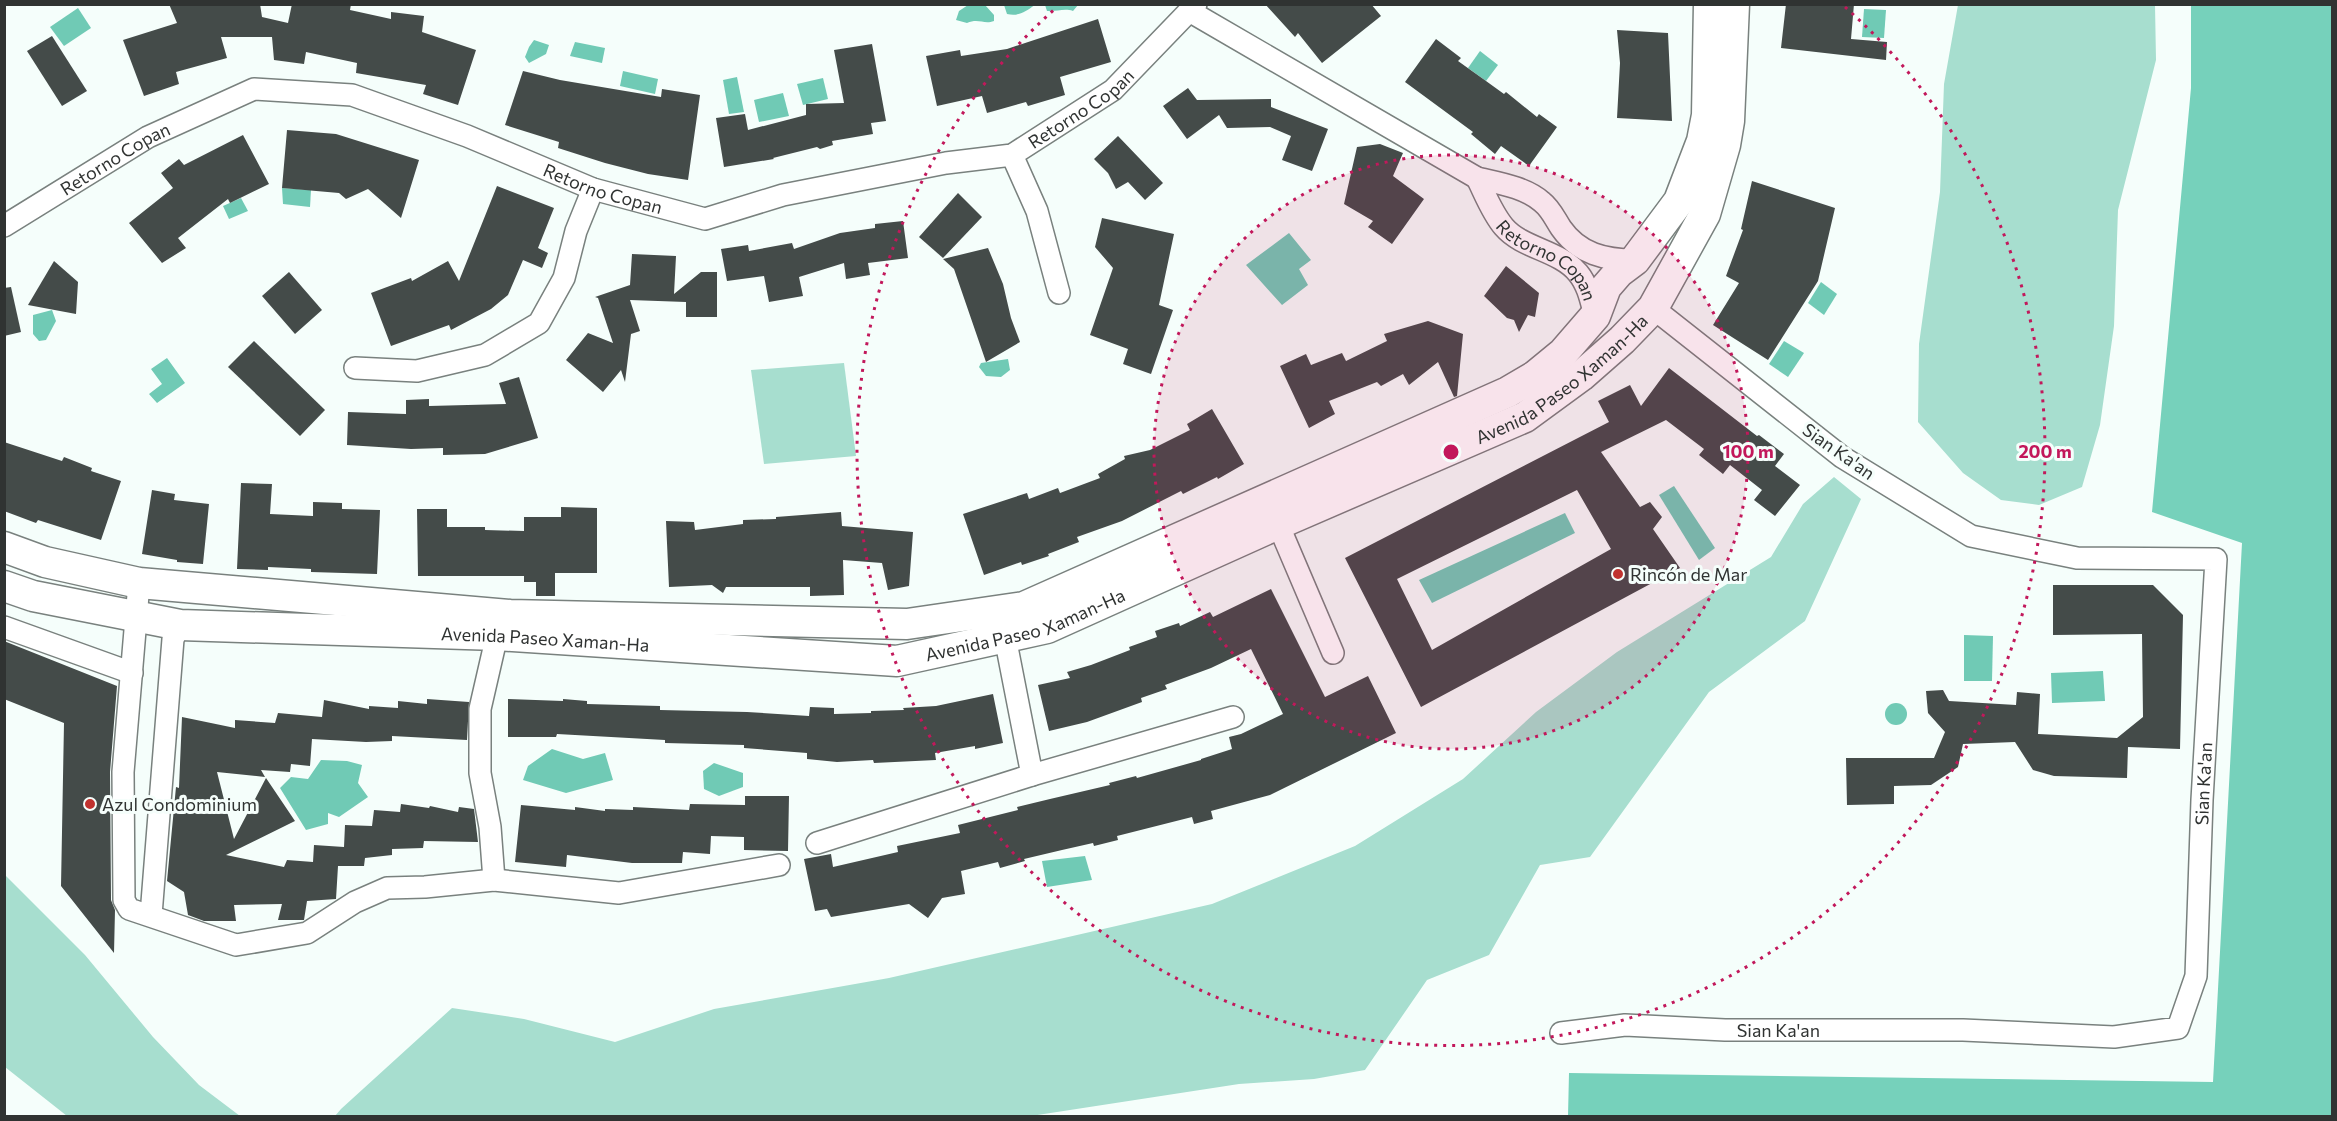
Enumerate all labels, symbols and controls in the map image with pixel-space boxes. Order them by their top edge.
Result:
street label: Retorno Copan [1024,64,1138,153]
street label: Retorno Copan [56,118,173,200]
street label: Retorno Copan [540,158,665,218]
street label: Retorno Copan [1492,215,1601,303]
street label: Avenida Paseo Xaman-Ha [1472,310,1652,448]
street label: Sian Ka'an [1799,418,1879,484]
text: 100 m [1722,440,1774,462]
text: 200 m [2018,440,2072,462]
centre of rings [1441,442,1461,462]
place label: Rincón de Mar [1630,563,1747,585]
marker: Rincón de Mar [1611,567,1625,581]
street label: Avenida Paseo Xaman-Ha [923,583,1128,665]
street label: Avenida Paseo Xaman-Ha [441,622,650,656]
street label: Sian Ka'an [2190,741,2216,826]
place label: Azul Condominium [102,793,257,815]
marker: Azul Condominium [83,797,97,811]
street label: Sian Ka'an [1737,1019,1820,1041]

